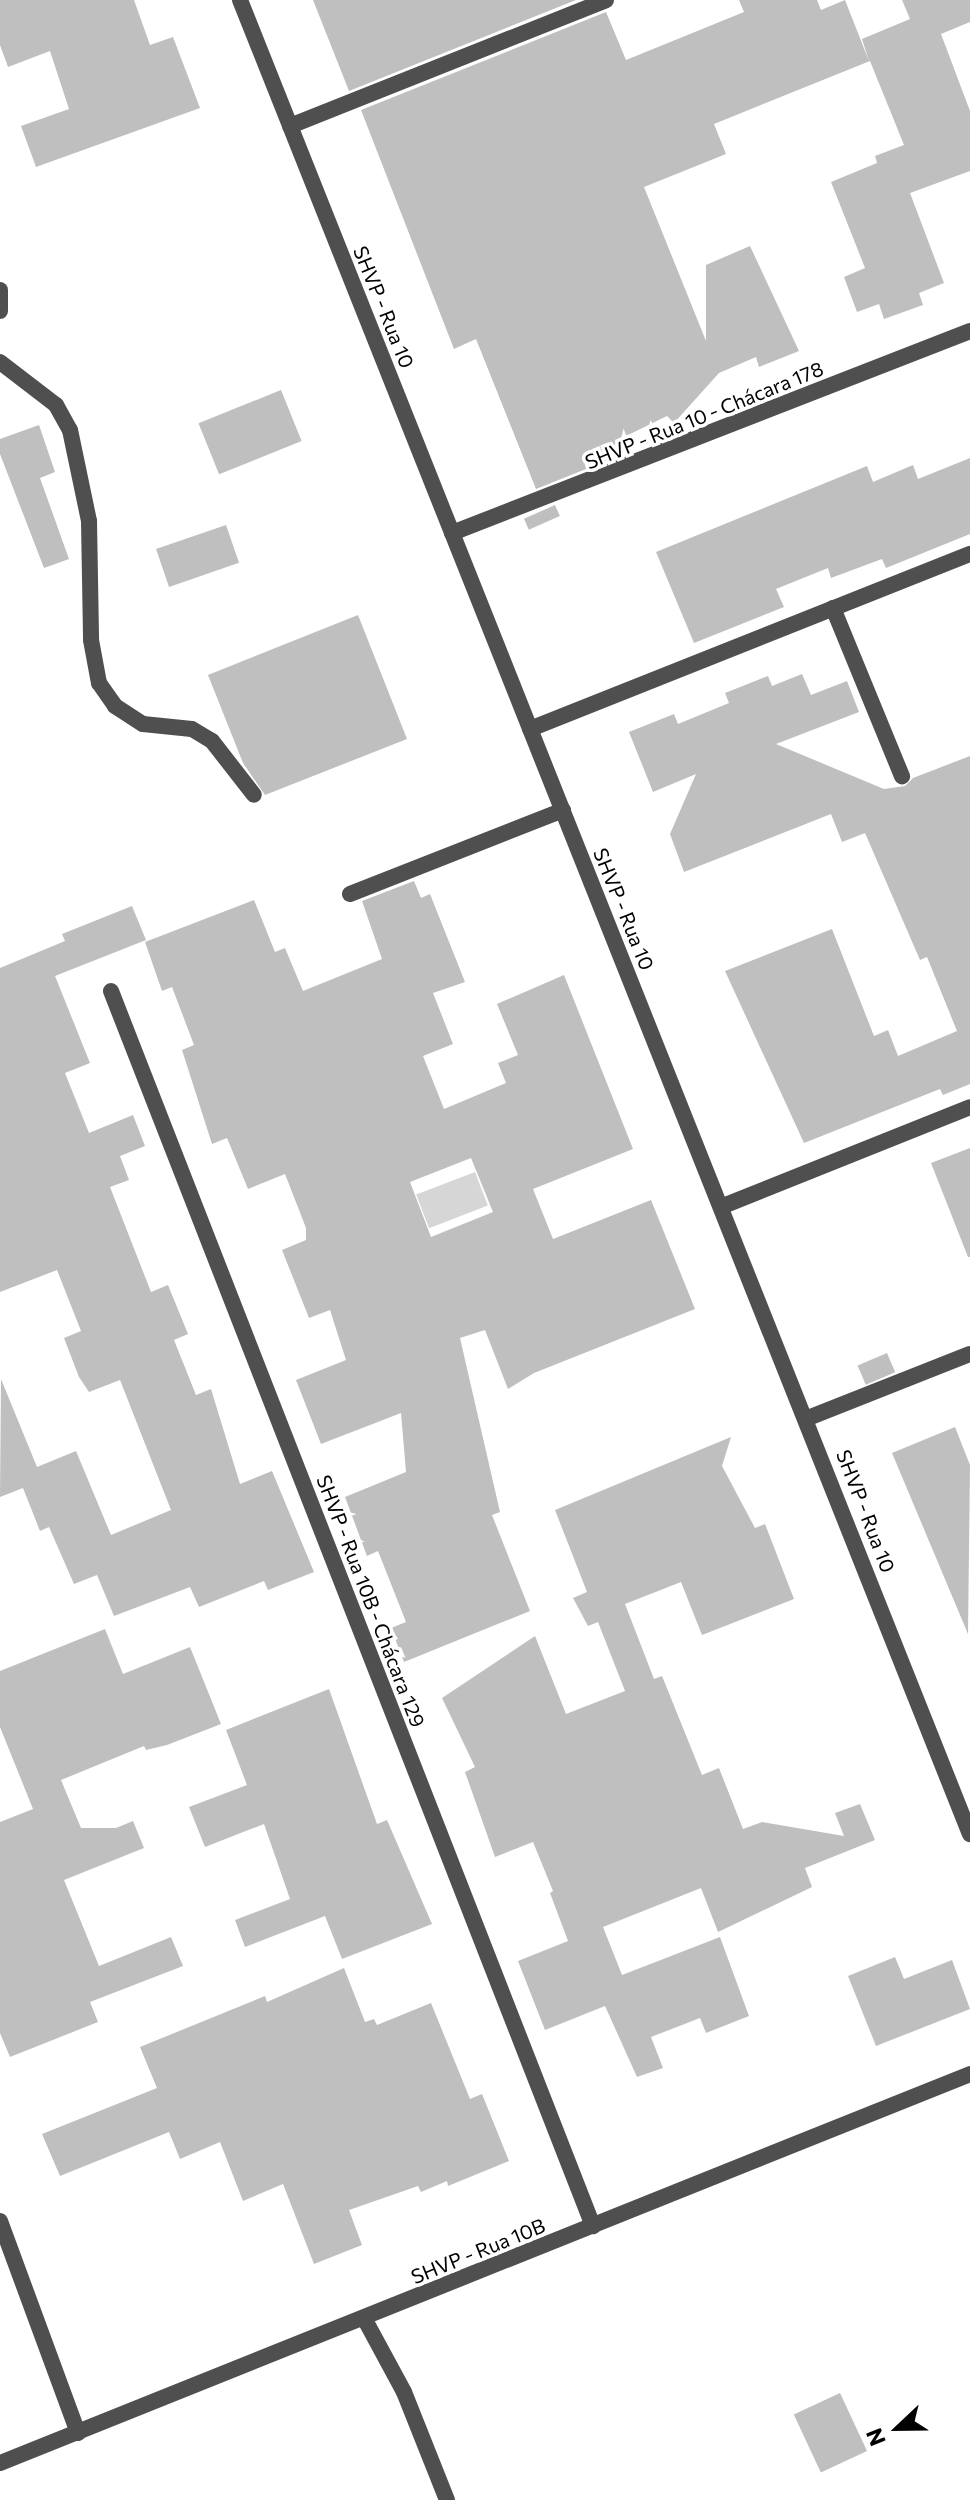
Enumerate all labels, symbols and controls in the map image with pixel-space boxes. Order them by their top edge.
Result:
street label: SHVP - Rua 10 [349,242,419,372]
street label: SHVP - Rua 10 - Chácara 178 [581,356,827,474]
street label: SHVP - Rua 10 [589,844,659,974]
street label: SHVP - Rua 10 [832,1446,900,1576]
street label: SHVP - Rua 10B - Chácara 129 [312,1472,430,1730]
street label: SHVP - Rua 10B [408,2213,548,2289]
north arrow [858,2388,938,2468]
text: N [860,2424,891,2450]

